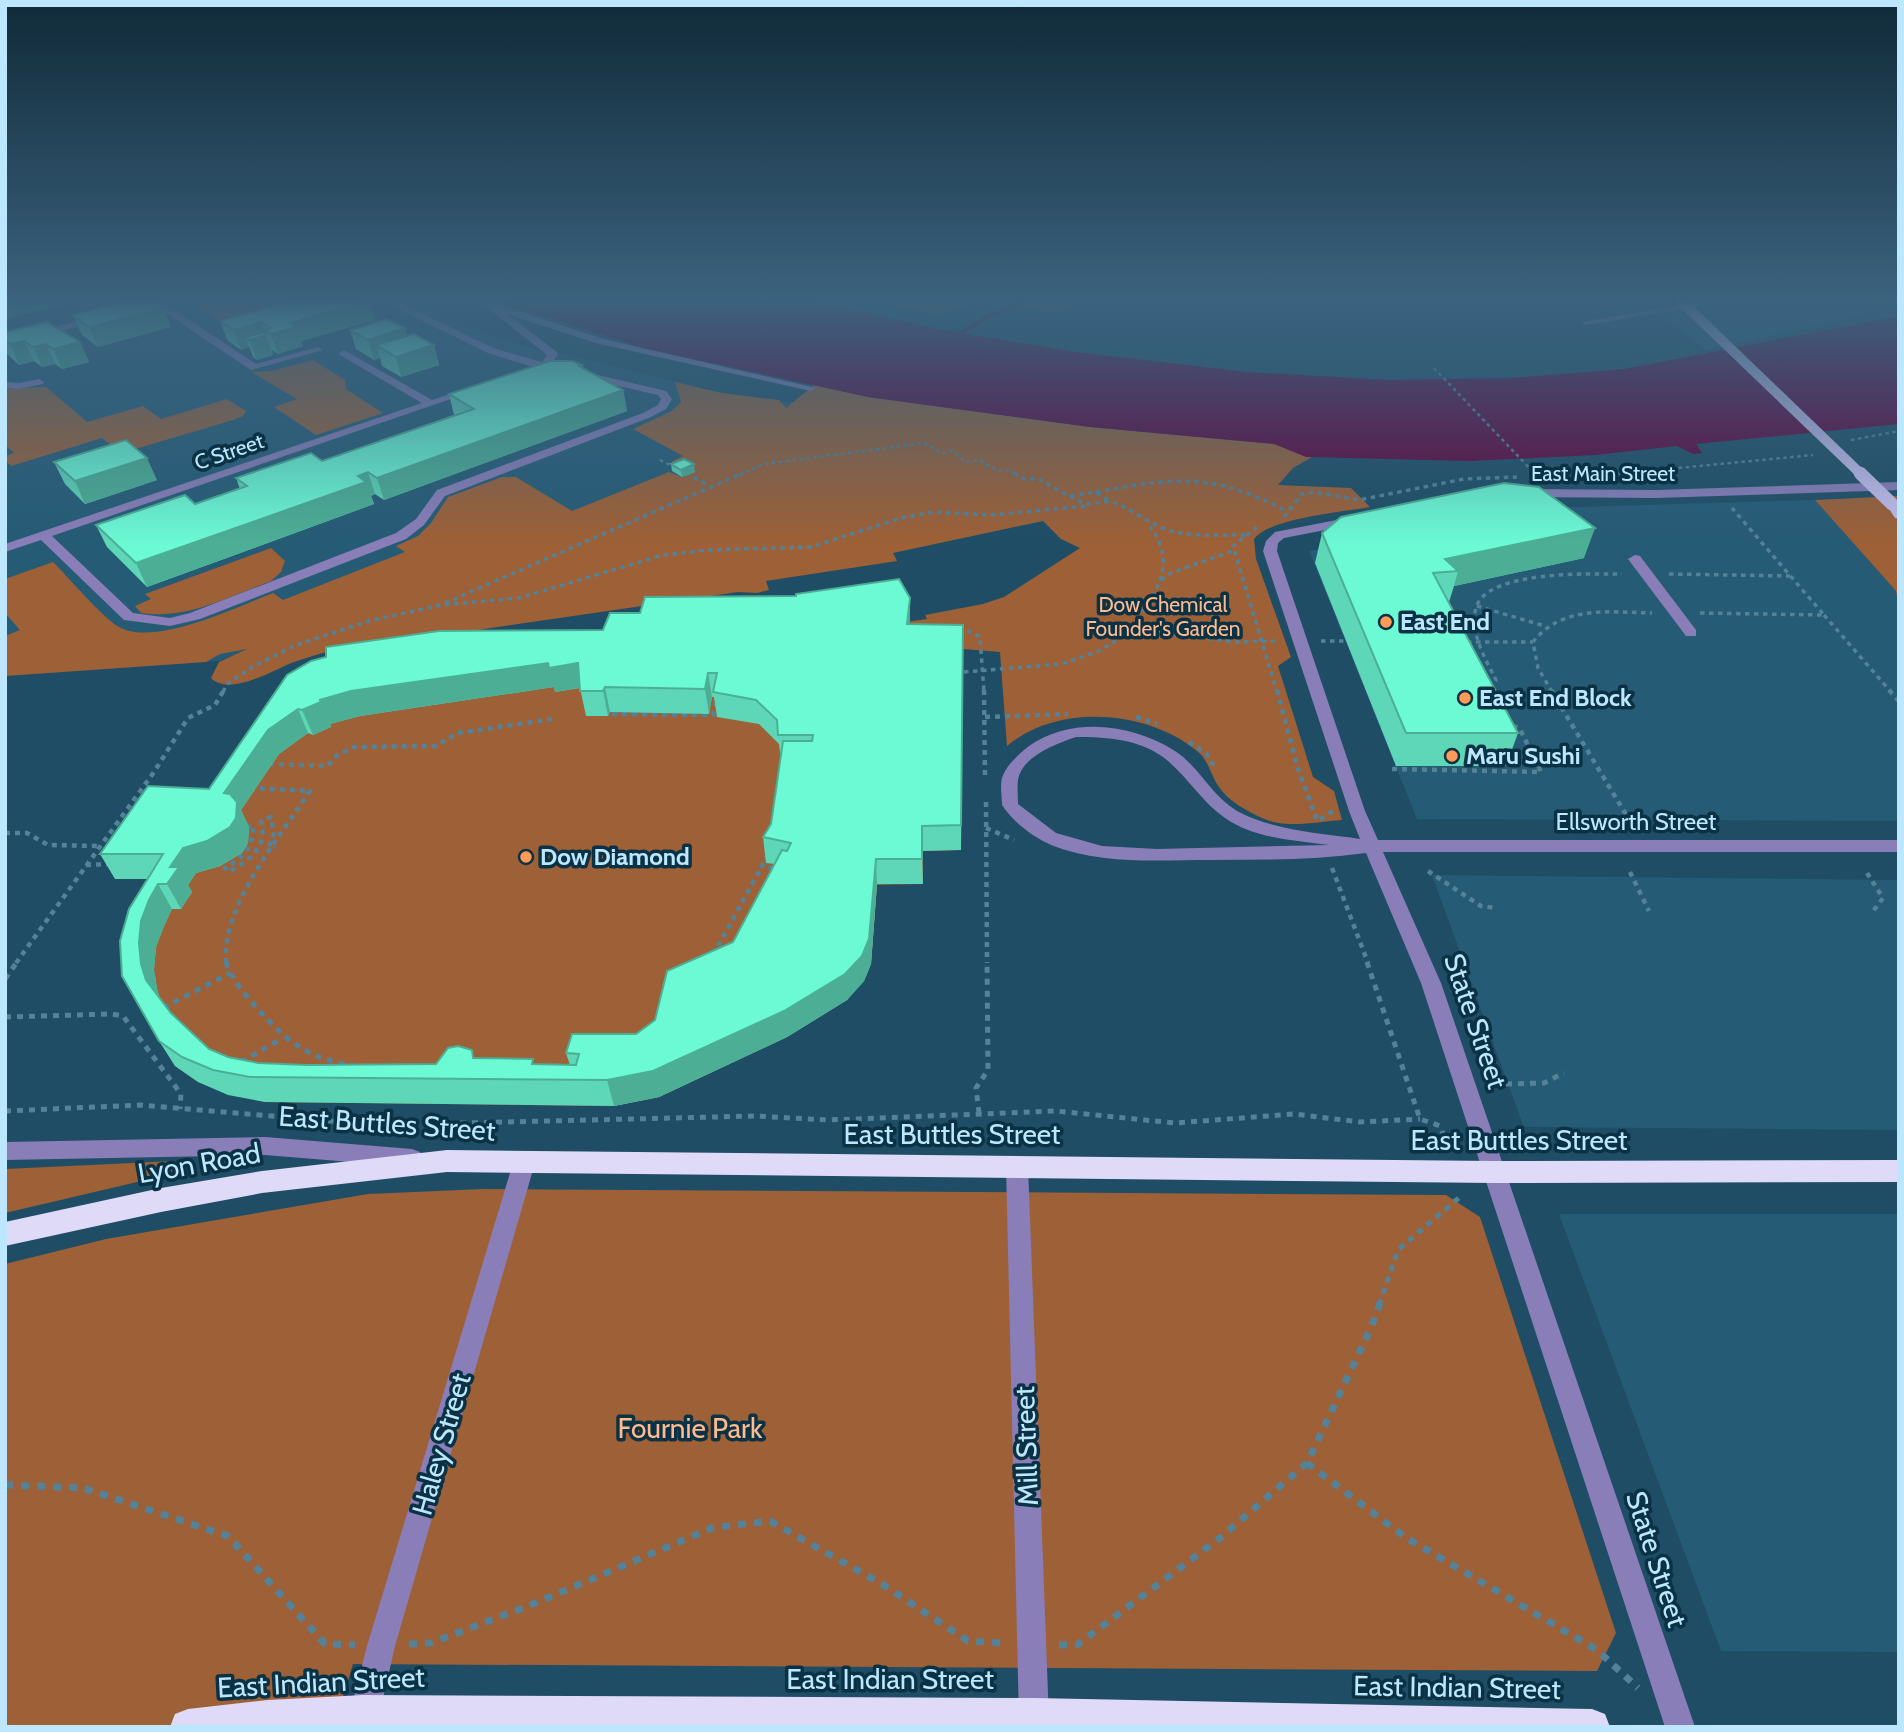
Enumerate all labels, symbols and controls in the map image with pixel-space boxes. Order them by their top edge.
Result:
street label: C Street [191,428,267,475]
street label: East Main Street [1531,461,1675,486]
park label: Dow Chemical Founder's Garden [1086,592,1240,641]
place label: East End [1400,607,1490,636]
marker: East End [1378,614,1394,630]
place label: East End Block [1479,683,1632,712]
marker: East End Block [1457,690,1473,706]
place label: Maru Sushi [1466,741,1581,770]
marker: Maru Sushi [1444,748,1460,764]
street label: Ellsworth Street [1556,807,1716,836]
place label: Dow Diamond [540,842,690,871]
marker: Dow Diamond [518,849,534,865]
street label: State Street [1437,949,1515,1093]
street label: East Buttles Street [278,1098,496,1148]
street label: East Buttles Street [843,1117,1061,1151]
street label: East Buttles Street [1410,1123,1628,1157]
street label: Lyon Road [135,1136,263,1190]
street label: Haley Street [405,1369,477,1519]
street label: Mill Street [1007,1386,1045,1506]
park label: Fournie Park [617,1411,763,1445]
street label: State Street [1619,1487,1695,1631]
street label: East Indian Street [216,1660,426,1704]
street label: East Indian Street [786,1662,994,1696]
street label: East Indian Street [1353,1668,1561,1706]

